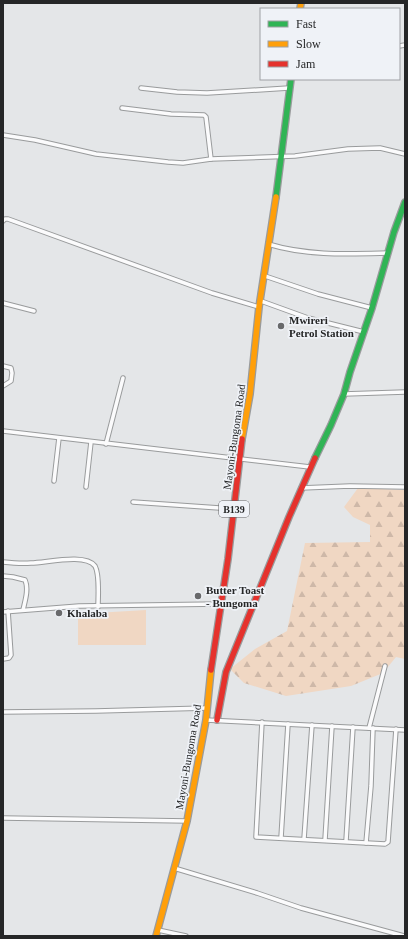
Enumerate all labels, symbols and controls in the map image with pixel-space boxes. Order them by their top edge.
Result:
legend [260,8,400,80]
text: Fast [296,17,317,31]
text: Slow [296,37,321,51]
text: Jam [296,57,316,71]
place label: Mwireri Petrol Station [289,314,354,339]
marker: Mwireri Petrol Station [276,321,286,331]
street label: Mayoni-Bungoma Road [221,383,247,491]
road number: B139 [219,501,249,517]
place label: Butter Toast - Bungoma [206,584,265,609]
marker: Butter Toast - Bungoma [193,591,203,601]
place label: Khalaba [67,607,108,619]
marker: Khalaba [54,608,64,618]
street label: Mayoni-Bungoma Road [173,703,203,811]

